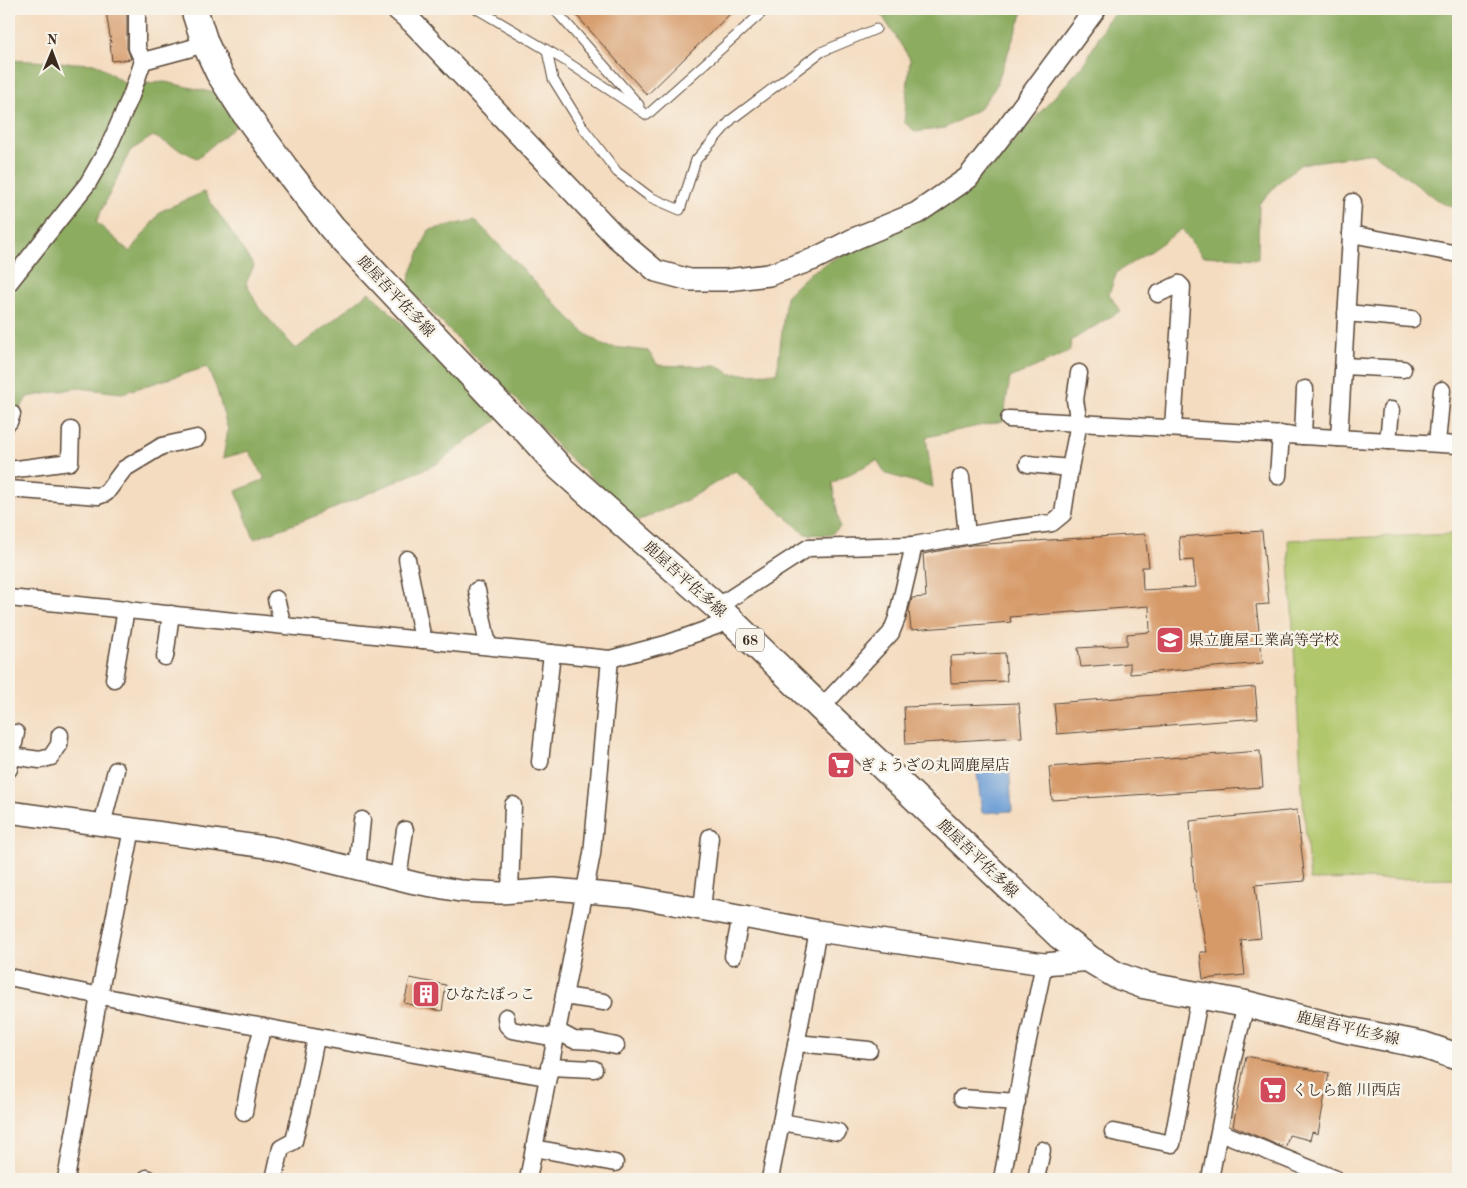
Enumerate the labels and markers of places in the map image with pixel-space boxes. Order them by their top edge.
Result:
school or university icon: 県立鹿屋工業高等学校 [1155,625,1185,655]
place label: 県立鹿屋工業高等学校 [1189,632,1339,649]
supermarket icon: ぎょうざの丸岡鹿屋店 [826,750,856,780]
place label: ぎょうざの丸岡鹿屋店 [860,757,1010,774]
building icon: ひなたぼっこ [411,979,441,1009]
place label: ひなたぼっこ [445,986,535,1003]
supermarket icon: くしら館 川西店 [1258,1075,1288,1105]
place label: くしら館 川西店 [1292,1082,1401,1099]

